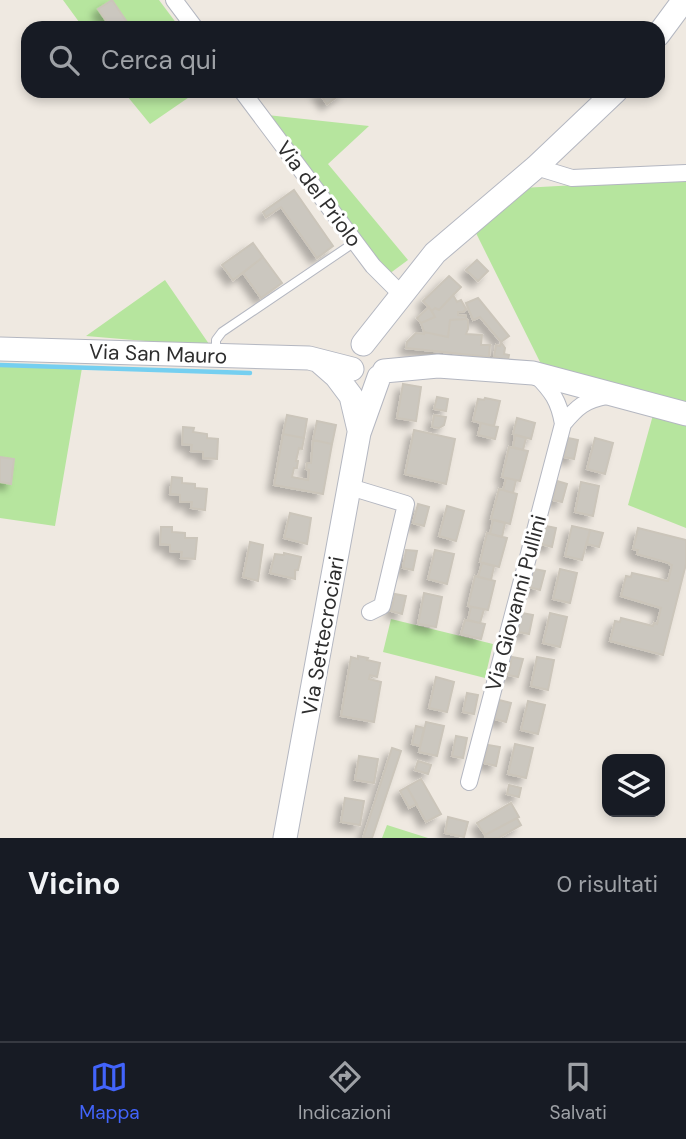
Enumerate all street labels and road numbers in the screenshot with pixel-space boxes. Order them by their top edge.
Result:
street label: Via del Priolo [270,135,368,253]
street label: Via San Mauro [88,338,228,370]
street label: Via Giovanni Pullini [479,512,553,694]
street label: Via Settecrociari [295,554,351,718]

